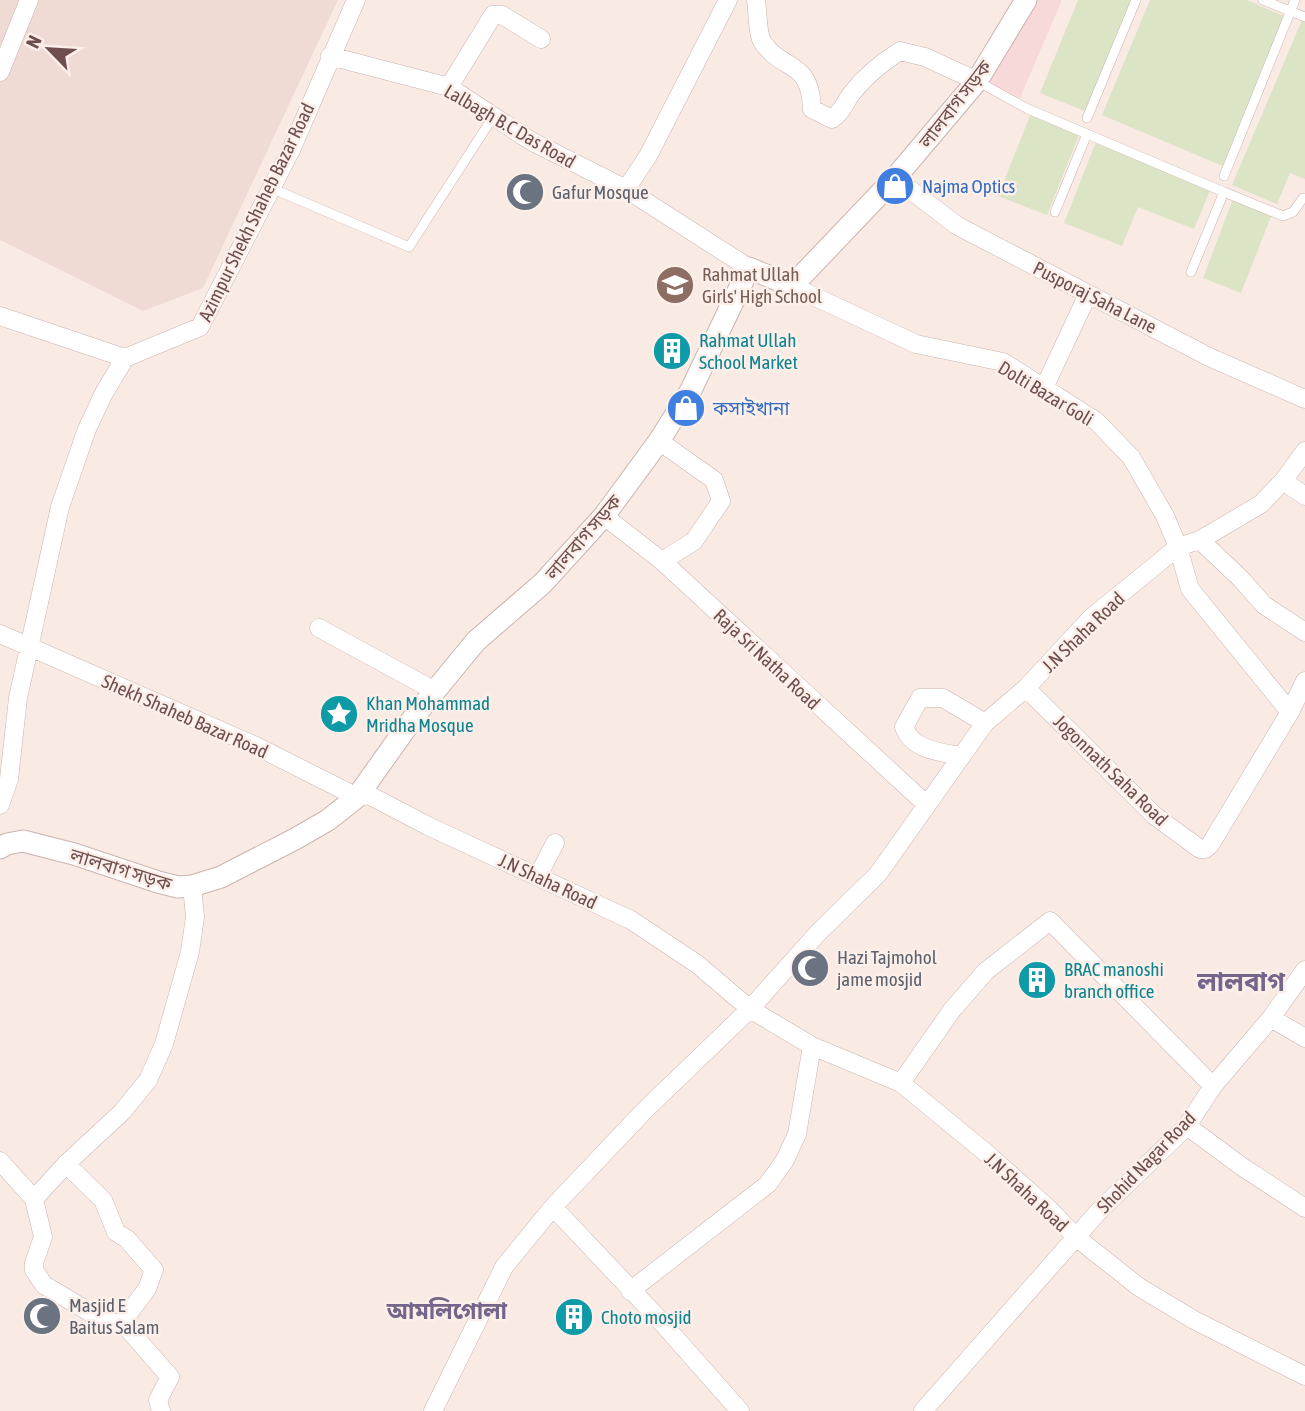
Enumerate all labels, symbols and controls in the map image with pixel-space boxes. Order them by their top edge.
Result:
north arrow [14,14,84,84]
text: N [21,32,46,52]
street label: লালবাগ সড়ক [913,55,996,153]
street label: Lalbagh B.C Das Road [441,80,579,172]
street label: Azimpur Shekh Shaheb Bazar Road [193,99,319,325]
shop icon: Najma Optics [874,165,916,207]
mosque icon: Gafur Mosque [504,171,546,213]
place label: Najma Optics [922,175,1016,197]
place label: Gafur Mosque [552,181,649,203]
street label: Pusporaj Saha Lane [1030,256,1160,338]
place label: Rahmat Ullah Girls' High School [702,263,822,307]
school or university icon: Rahmat Ullah Girls' High School [654,264,696,306]
place label: Rahmat Ullah School Market [699,329,798,373]
building icon: Rahmat Ullah School Market [651,330,693,372]
street label: Dolti Bazar Goli [994,356,1098,430]
shop icon: কসাইখানা [665,387,707,429]
place label: কসাইখানা [712,397,790,419]
street label: লালবাগ সড়ক [540,490,626,585]
street label: J.N Shaha Road [1037,587,1129,677]
street label: Raja Sri Natha Road [709,604,825,714]
street label: Shekh Shaheb Bazar Road [99,669,271,763]
place label: Khan Mohammad Mridha Mosque [366,692,490,736]
place icon: Khan Mohammad Mridha Mosque [318,693,360,735]
street label: Jogonnath Saha Road [1049,710,1173,830]
street label: লালবাগ সড়ক [67,843,175,895]
street label: J.N Shaha Road [495,849,601,913]
place label: Hazi Tajmohol jame mosjid [836,946,937,990]
mosque icon: Hazi Tajmohol jame mosjid [789,947,831,989]
place label: BRAC manoshi branch office [1064,958,1164,1002]
building icon: BRAC manoshi branch office [1016,959,1058,1001]
district label: লালবাগ [1196,967,1286,997]
street label: Shohid Nagar Road [1092,1107,1200,1217]
street label: J.N Shaha Road [981,1148,1073,1236]
place label: Masjid E Baitus Salam [69,1294,160,1338]
mosque icon: Masjid E Baitus Salam [21,1295,63,1337]
building icon: Choto mosjid [553,1296,595,1338]
district label: আমলিগোলা [386,1297,508,1324]
place label: Choto mosjid [601,1306,692,1328]

